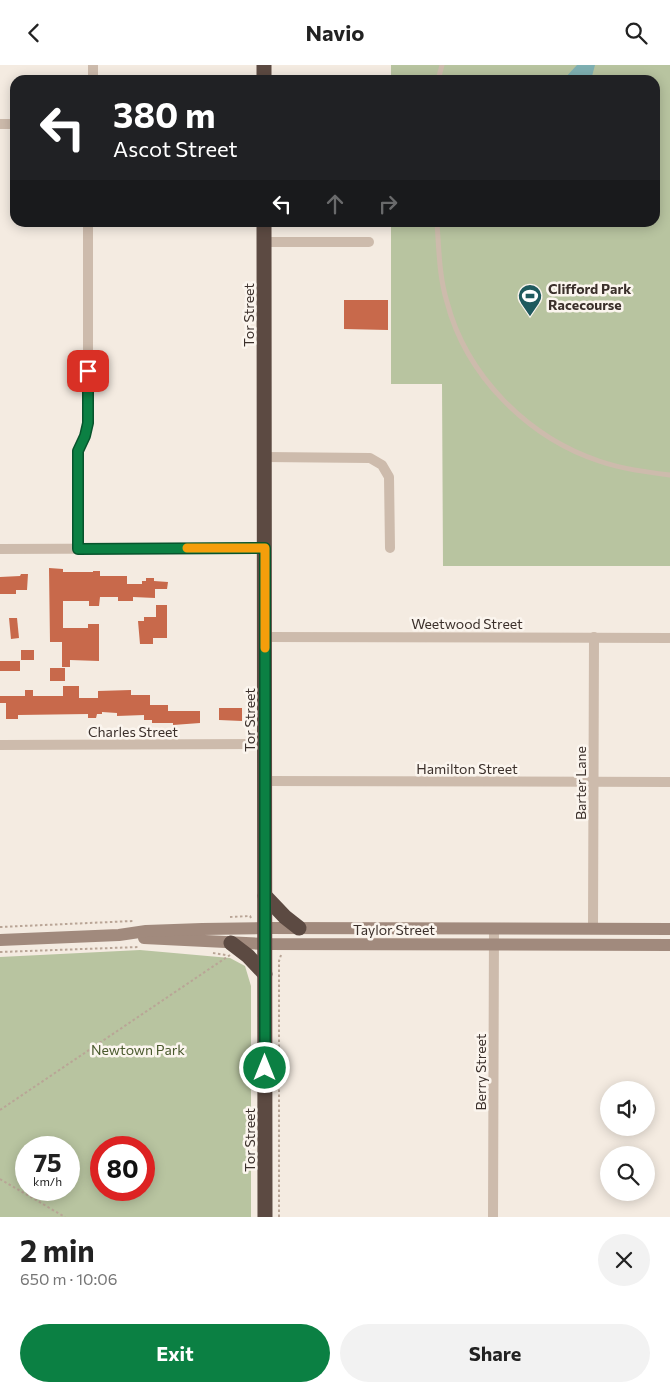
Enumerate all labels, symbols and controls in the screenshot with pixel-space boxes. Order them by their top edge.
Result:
icon: back [20,19,48,47]
text: Navio [305,19,365,46]
icon: search [622,19,650,47]
text: 380 m [113,92,216,135]
icon: left [30,95,95,160]
text: Ascot Street [113,135,237,162]
icon: left [268,190,296,218]
icon: ahead [321,190,349,218]
icon: right [374,190,402,218]
place label: Clifford Park Racecourse [548,280,631,313]
street label: Tor Street [240,283,257,347]
sports icon: Clifford Park Racecourse [517,283,543,317]
pin [67,350,109,392]
icon: arrive [74,357,102,385]
street label: Weetwood Street [411,615,523,632]
street label: Tor Street [241,688,258,752]
street label: Charles Street [88,723,178,740]
street label: Barter Lane [572,746,589,820]
street label: Hamilton Street [416,760,518,777]
street label: Taylor Street [353,921,435,938]
street label: Berry Street [472,1033,489,1111]
park label: Newtown Park [91,1041,185,1058]
position arrow [238,1041,290,1093]
map controls [600,1081,655,1201]
button: sound [600,1081,655,1136]
street label: Tor Street [241,1108,258,1172]
speed limit sign: 80 [90,1136,155,1201]
button: search [600,1146,655,1201]
text: 75 [33,1147,62,1177]
text: km/h [33,1174,62,1188]
text: 2 min [20,1231,95,1268]
button: close [598,1234,650,1286]
text: 650 m · 10:06 [20,1269,117,1288]
button: Exit [20,1324,330,1382]
button: Share [340,1324,650,1382]

